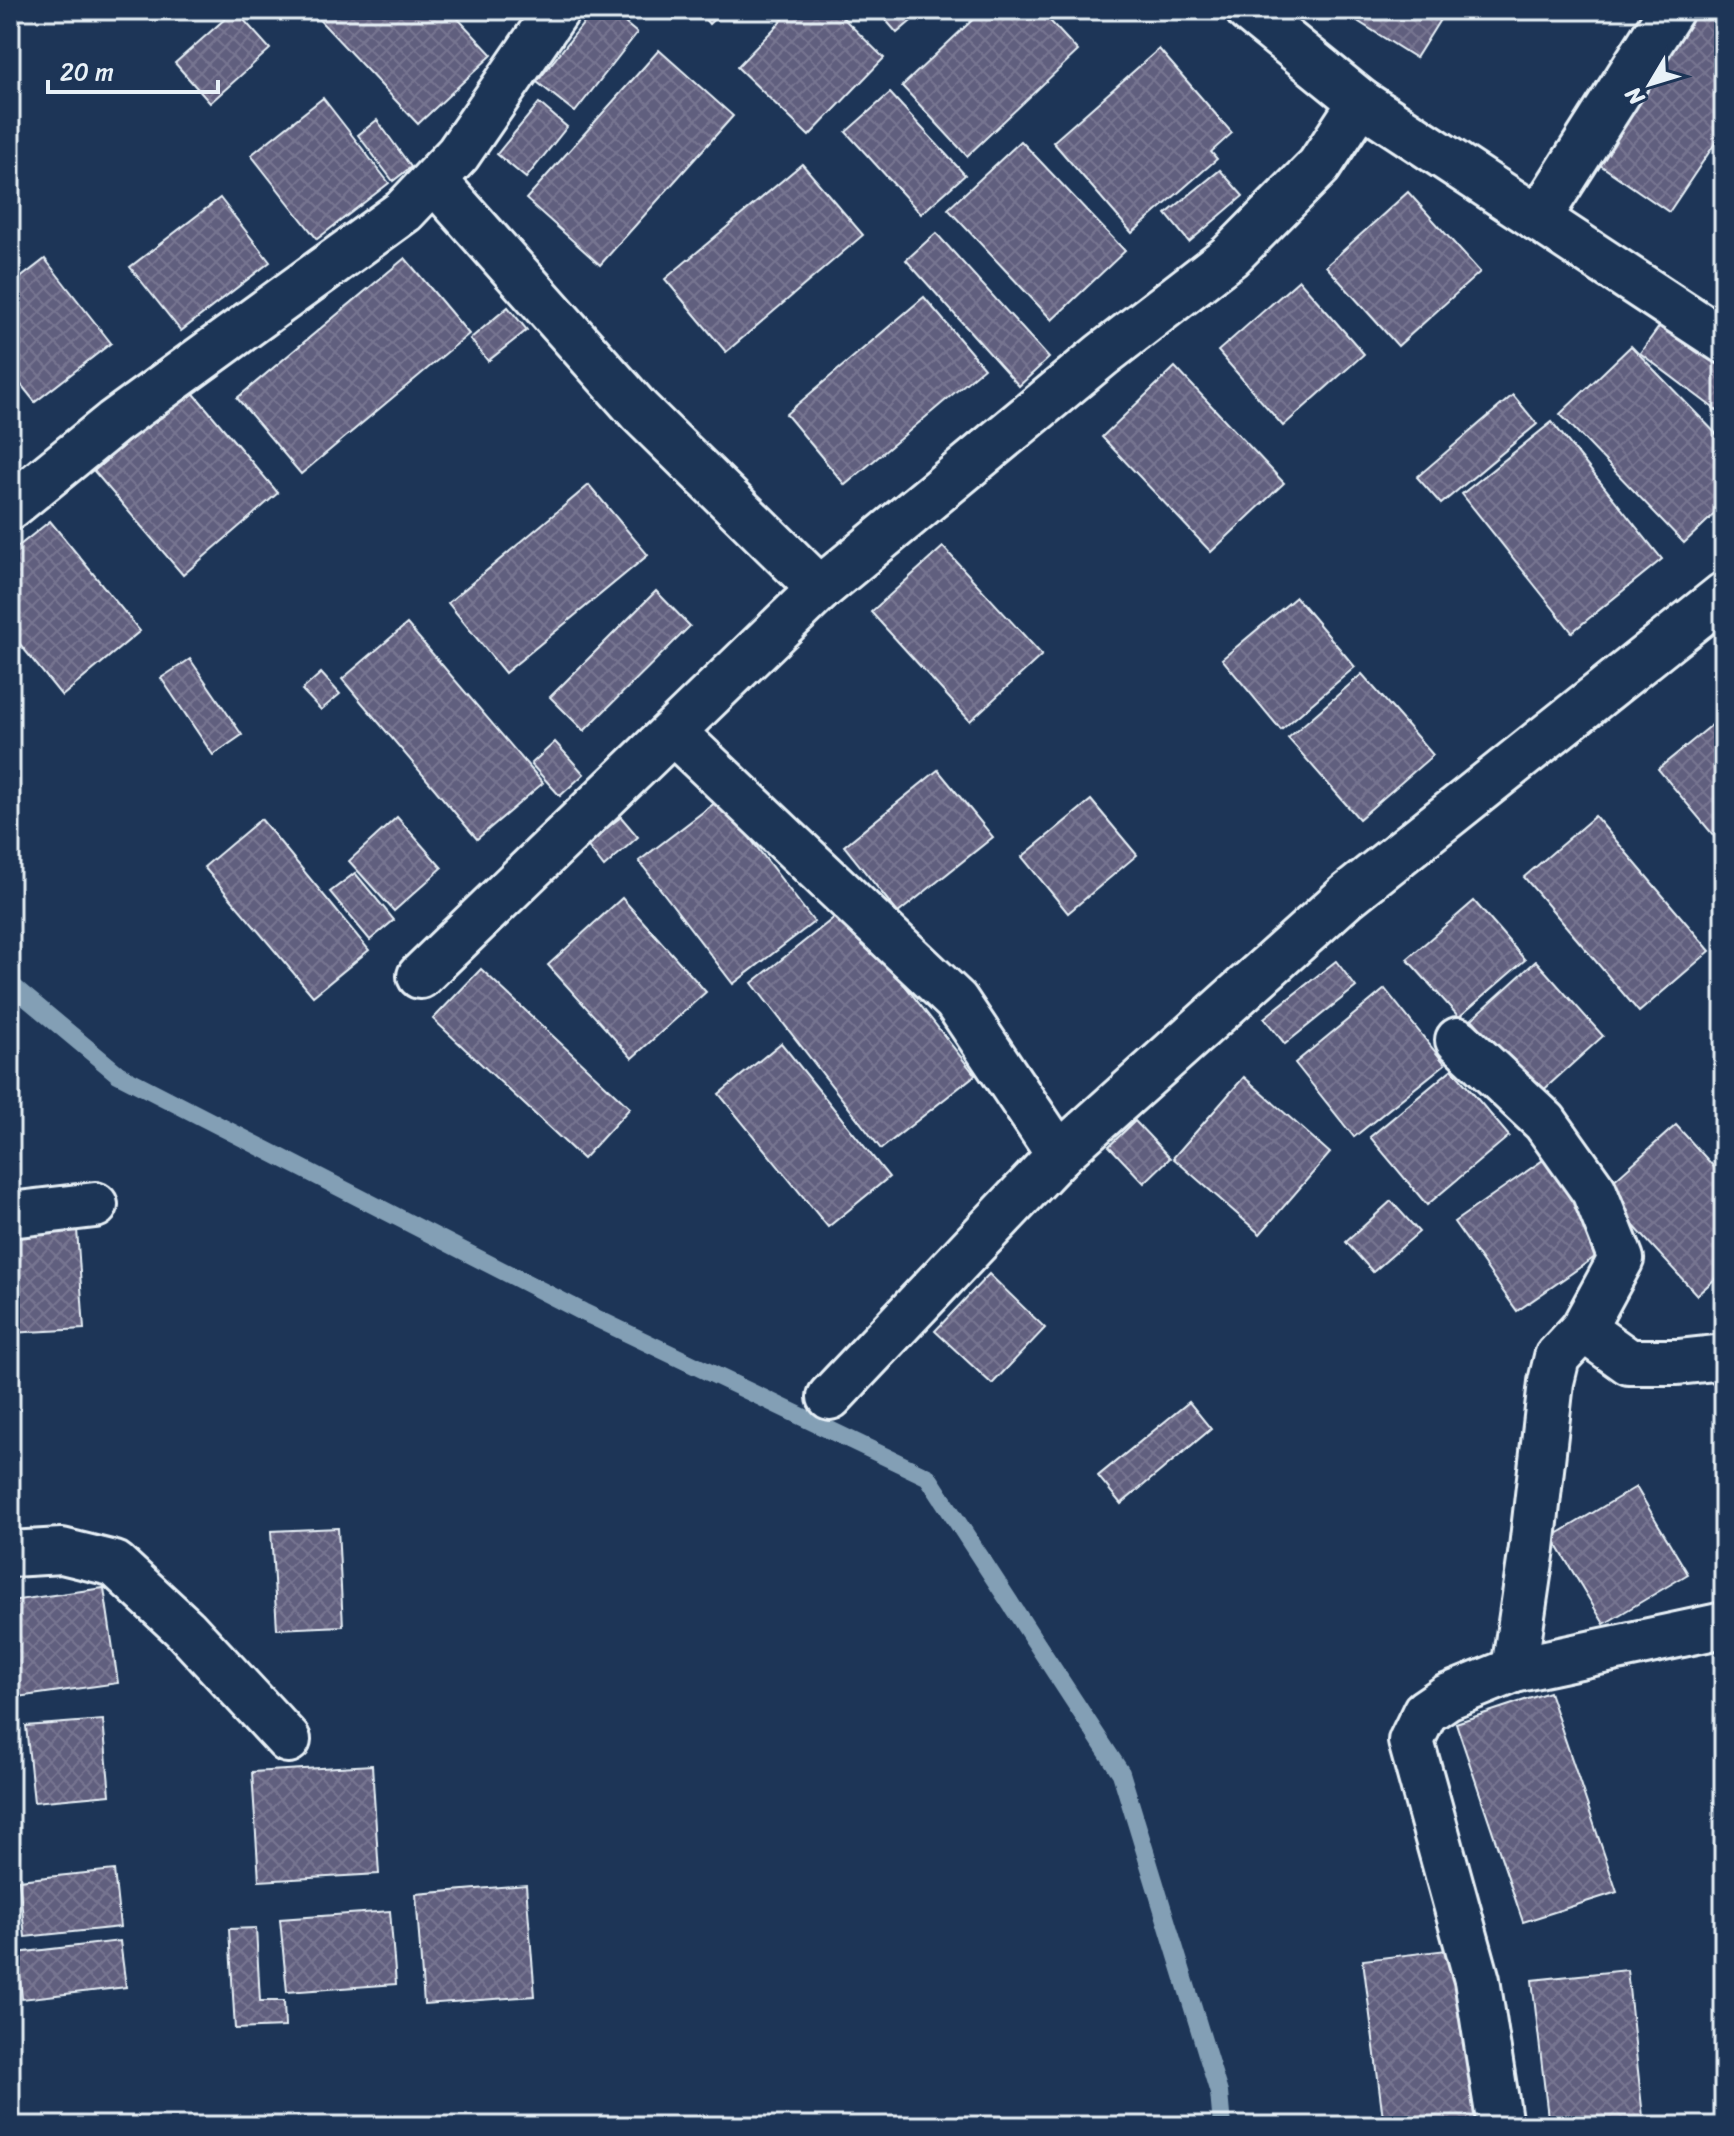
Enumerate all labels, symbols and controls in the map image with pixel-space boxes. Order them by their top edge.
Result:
scale bar [48,44,218,94]
north arrow [1610,44,1690,124]
text: 20 m [60,51,114,93]
text: N [1614,77,1655,115]

